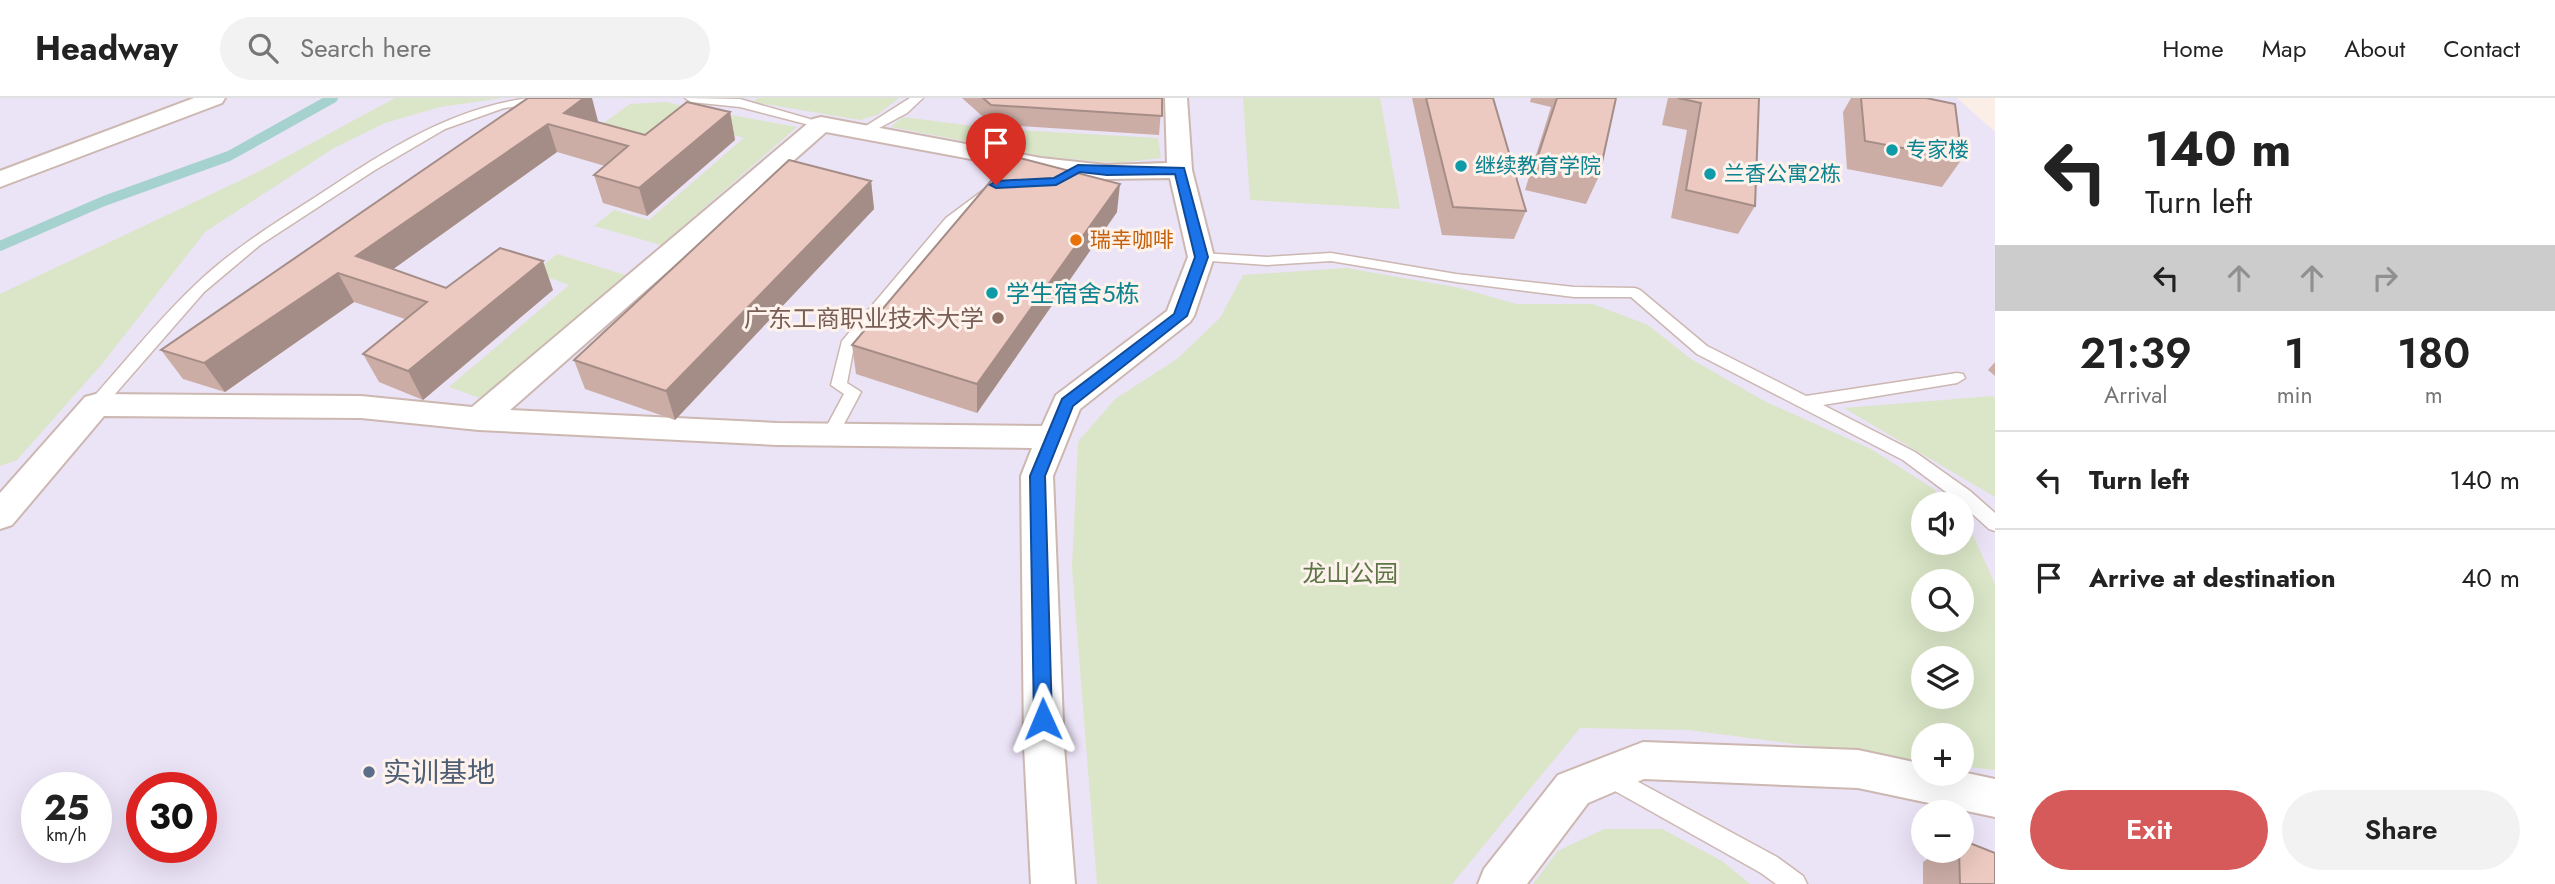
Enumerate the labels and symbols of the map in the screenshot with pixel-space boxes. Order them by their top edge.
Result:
pin [966,113,1026,185]
place label: 专家楼 [1906,135,1969,165]
marker: 专家楼 [1884,142,1900,158]
place label: 继续教育学院 [1475,151,1601,181]
marker: 继续教育学院 [1453,158,1469,174]
place label: 兰香公寓2栋 [1724,159,1841,189]
marker: 兰香公寓2栋 [1702,166,1718,182]
place label: 瑞幸咖啡 [1090,225,1174,255]
marker: 瑞幸咖啡 [1068,232,1084,248]
place label: 学生宿舍5栋 [1006,276,1140,311]
marker: 学生宿舍5栋 [984,285,1000,301]
place label: 广东工商职业技术大学 [744,301,984,336]
marker: 广东工商职业技术大学 [990,310,1006,326]
park label: 龙山公园 [1302,556,1398,591]
position arrow [1006,682,1080,756]
place label: 实训基地 [383,752,495,793]
marker: 实训基地 [361,764,377,780]
speed limit sign: 30 [126,772,217,863]

